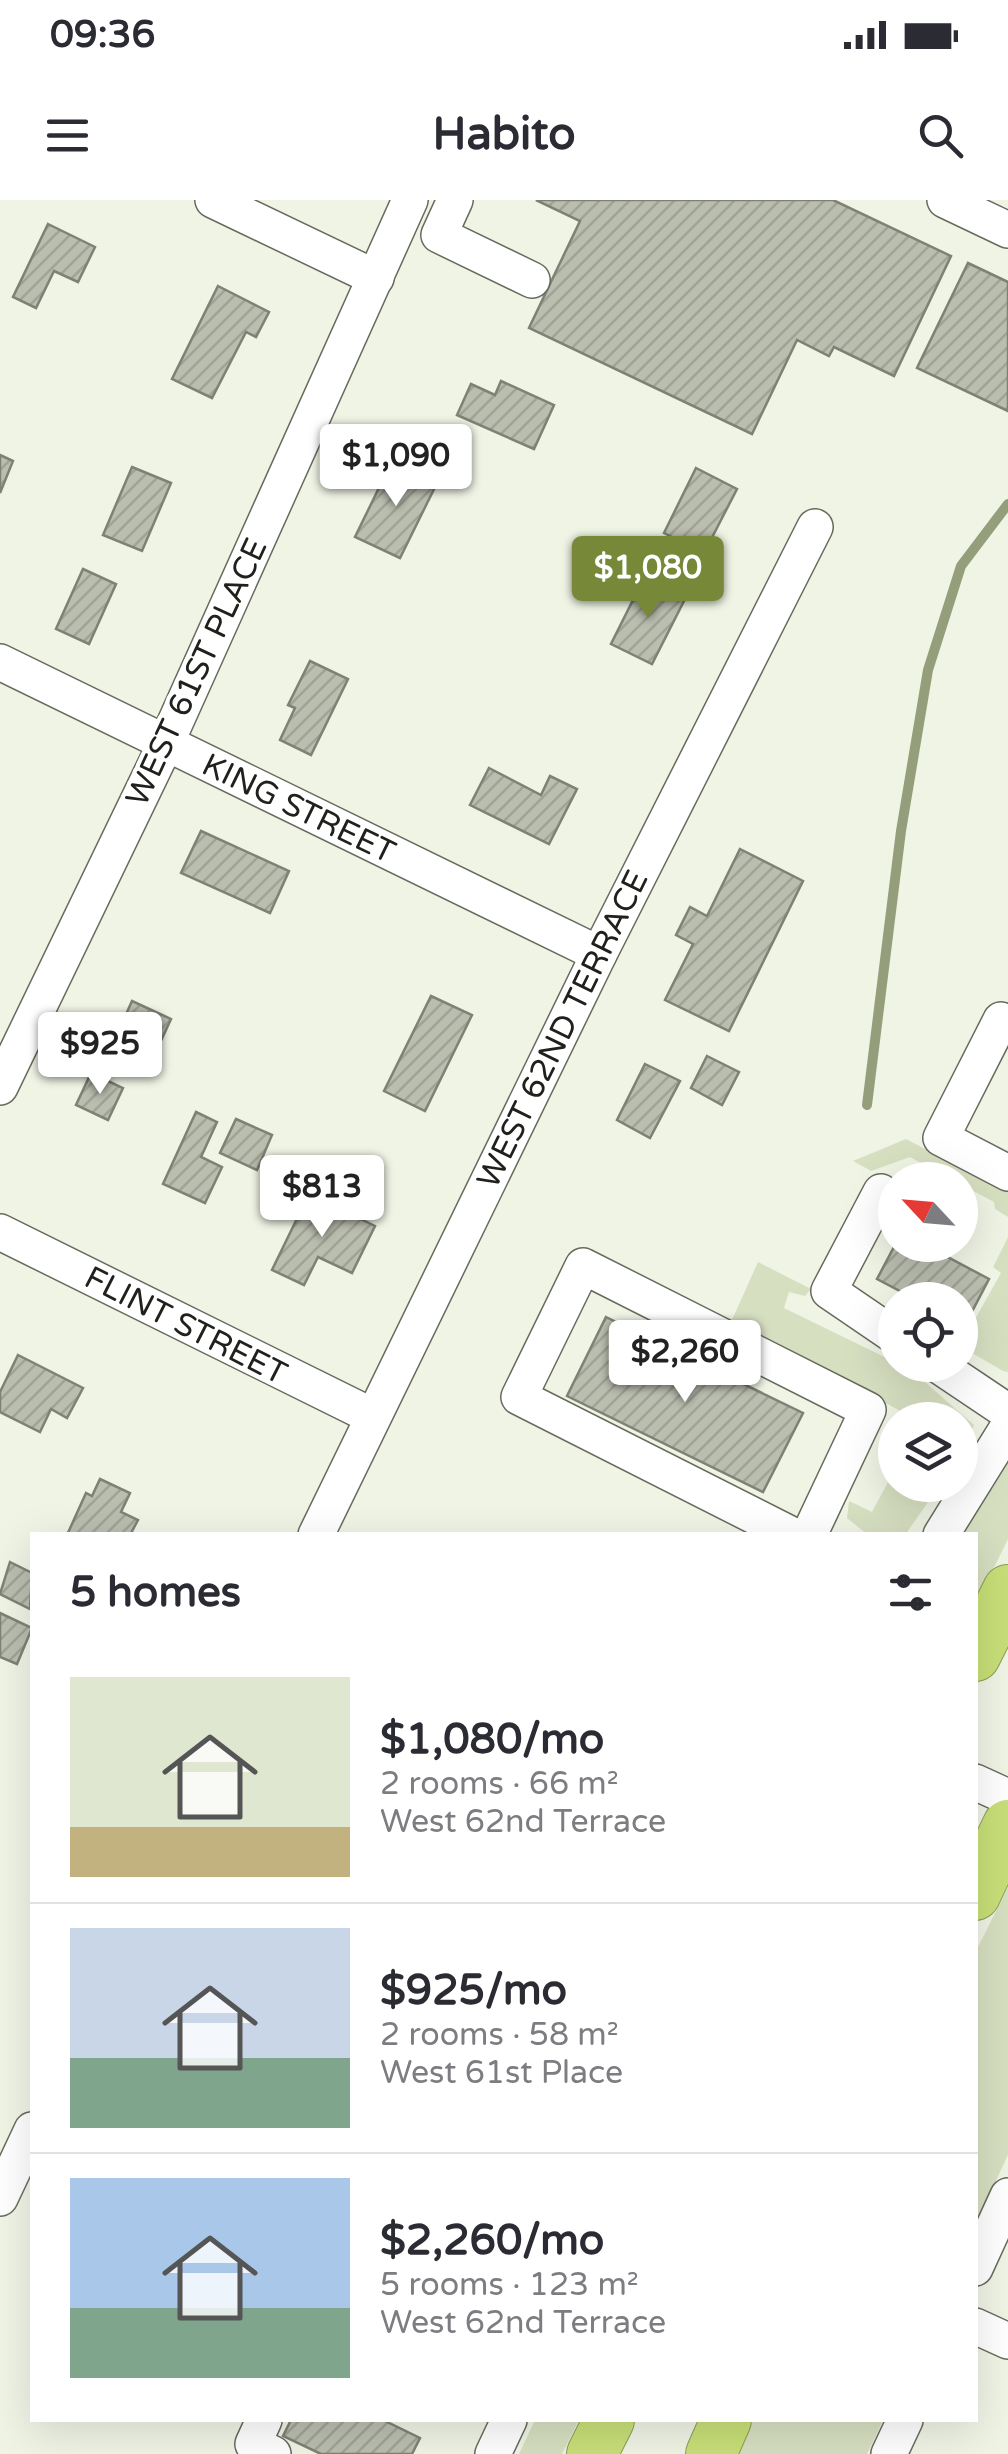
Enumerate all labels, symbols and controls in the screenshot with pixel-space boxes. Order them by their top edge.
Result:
text: 09:36 [50,12,155,58]
icon: menu [40,108,95,163]
text: Habito [432,108,576,162]
icon: search [913,108,968,163]
pin: $1,090 [315,424,477,509]
text: $1,090 [342,437,450,475]
street label: WEST 61ST PLACE [118,533,276,812]
pin: $1,080 [567,536,729,621]
text: $1,080 [594,549,702,587]
street label: KING STREET [196,746,402,872]
street label: WEST 62ND TERRACE [469,864,656,1195]
pin: $925 [41,1012,159,1097]
text: $925 [60,1025,140,1063]
pin: $813 [263,1155,381,1240]
north arrow [878,1162,978,1262]
map controls [878,1162,978,1502]
text: $813 [282,1168,362,1206]
street label: FLINT STREET [78,1259,293,1393]
button: locate [878,1282,978,1382]
pin: $2,260 [604,1320,766,1405]
text: $2,260 [631,1333,739,1371]
button: layers [878,1402,978,1502]
icon: filters [883,1565,938,1620]
text: 5 homes [70,1567,241,1618]
text: $1,080/mo [380,1714,604,1765]
icon: home [150,1717,270,1837]
text: 2 rooms · 66 m² [380,1765,619,1803]
text: West 62nd Terrace [380,1803,666,1841]
text: $925/mo [380,1965,567,2016]
icon: home [150,1968,270,2088]
text: 2 rooms · 58 m² [380,2016,619,2054]
text: West 61st Place [380,2054,623,2092]
text: $2,260/mo [380,2215,604,2266]
icon: home [150,2218,270,2338]
text: 5 rooms · 123 m² [380,2266,639,2304]
text: West 62nd Terrace [380,2304,666,2342]

